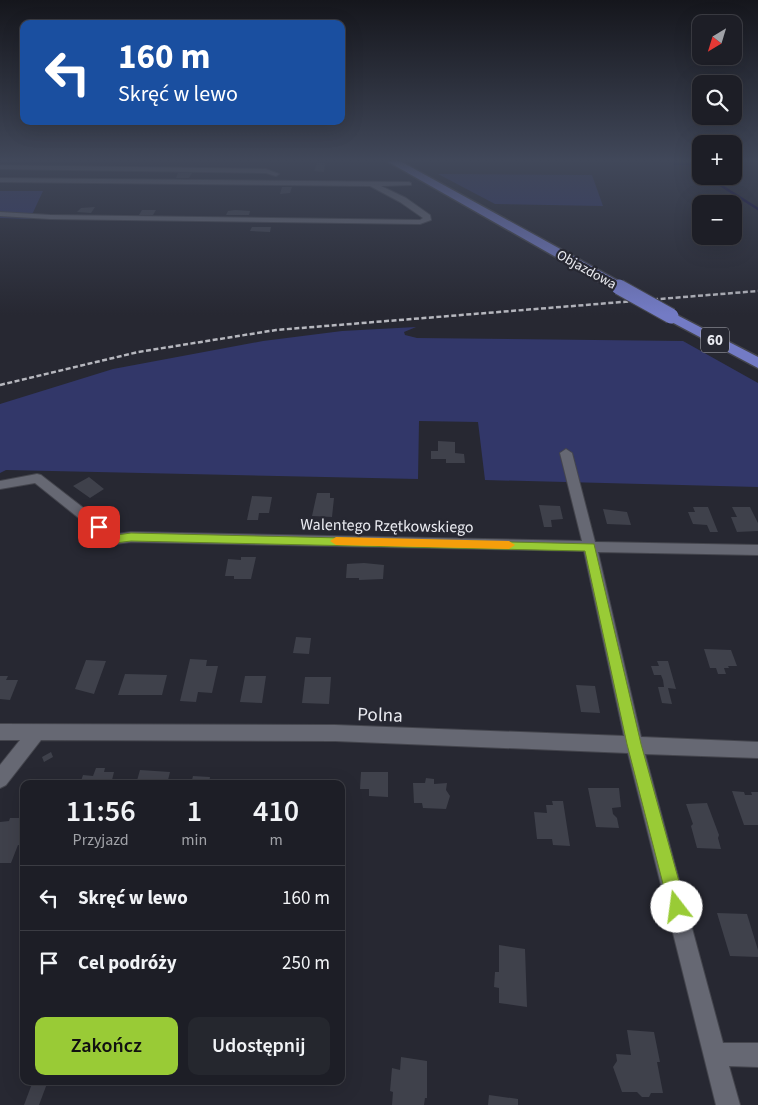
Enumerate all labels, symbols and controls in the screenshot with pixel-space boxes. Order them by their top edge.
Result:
north arrow [692,15,742,65]
map controls [692,15,742,245]
text: 160 m [118,32,210,82]
icon: left [35,40,100,105]
button: search [692,75,742,125]
text: Skręć w lewo [118,78,238,110]
button: + [692,135,742,185]
button: − [692,195,742,245]
street label: Objazdowa [553,245,620,295]
road number: 60 [701,328,729,352]
pin [78,506,120,548]
icon: arrive [85,513,113,541]
street label: Walentego Rzętkowskiego [300,513,474,539]
street label: Polna [357,701,403,730]
text: 11:56 [66,790,136,833]
text: 1 [187,790,202,833]
text: 410 [253,790,299,833]
text: Przyjazd [73,829,129,851]
text: min [181,829,207,851]
text: m [270,829,283,851]
position arrow [650,880,702,932]
icon: left [35,884,63,912]
text: Skręć w lewo [78,885,188,912]
text: 160 m [282,885,330,912]
icon: arrive [35,949,63,977]
text: Cel podróży [78,950,177,977]
text: 250 m [282,950,330,977]
button: Zakończ [35,1017,178,1075]
button: Udostępnij [188,1017,330,1075]

